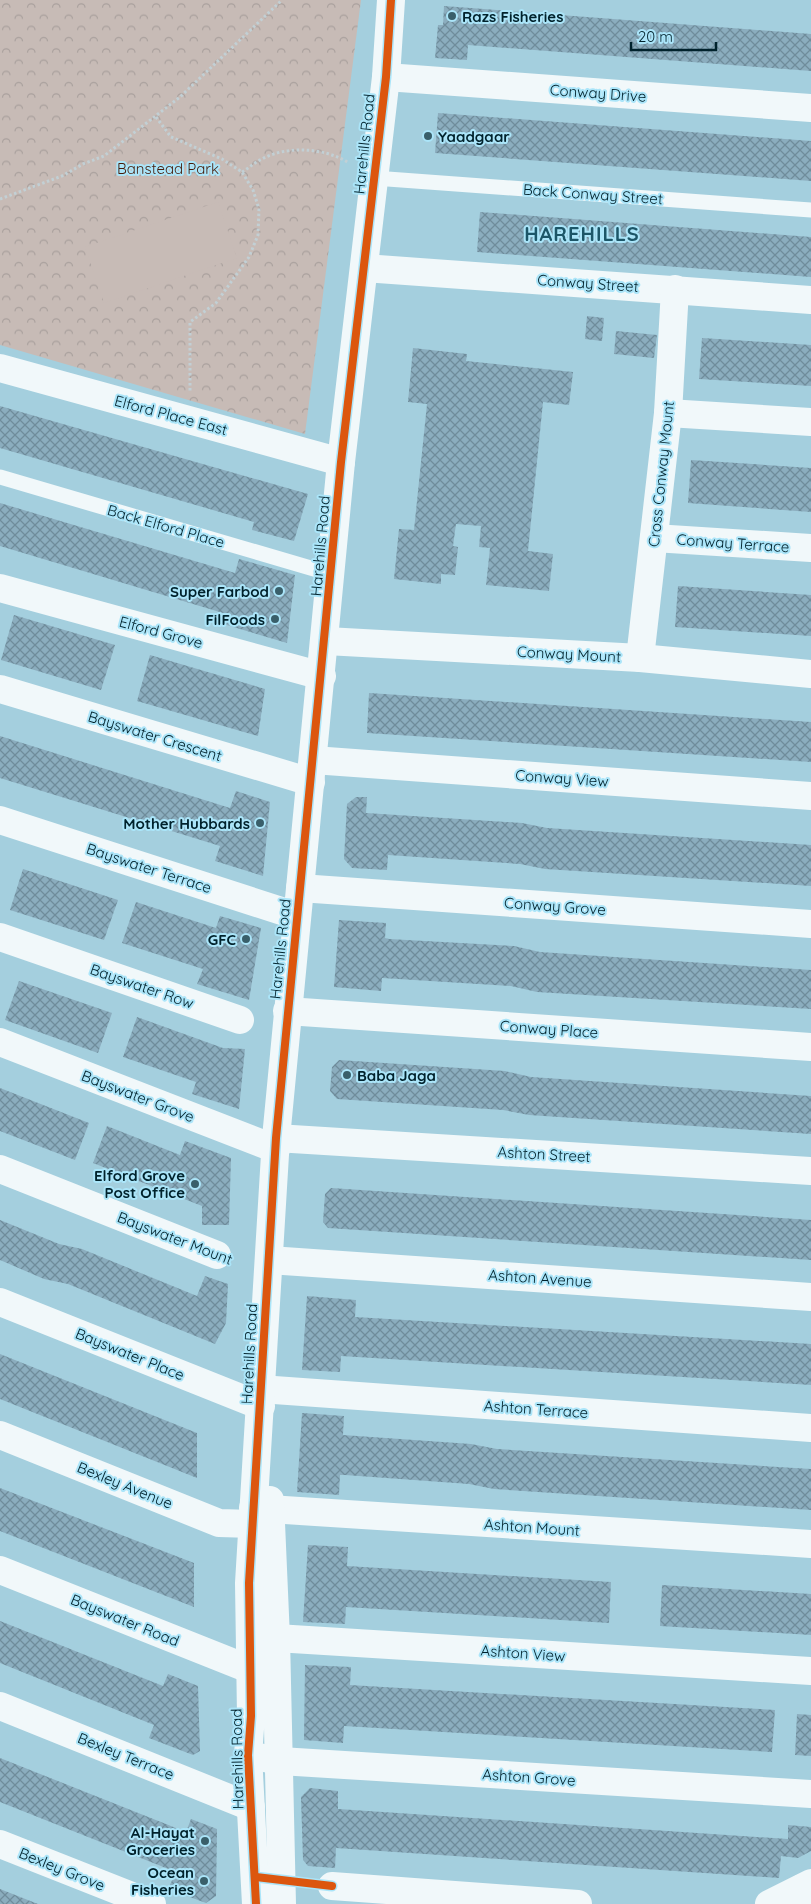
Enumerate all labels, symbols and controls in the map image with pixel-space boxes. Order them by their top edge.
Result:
place label: Razs Fisheries [462,7,563,26]
marker: Razs Fisheries [446,10,458,22]
scale bar [631,20,716,52]
text: 20 m [638,27,673,46]
street label: Conway Drive [549,80,647,106]
street label: Harehills Road [349,93,379,195]
place label: Yaadgaar [438,127,510,146]
marker: Yaadgaar [422,130,434,142]
park label: Banstead Park [117,159,219,178]
street label: Back Conway Street [522,180,664,208]
district label: HAREHILLS [524,221,640,246]
street label: Conway Street [537,270,639,296]
street label: Elford Place East [112,391,230,439]
street label: Cross Conway Mount [644,400,678,548]
street label: Harehills Road [306,495,334,597]
street label: Back Elford Place [105,500,227,552]
street label: Conway Terrace [676,530,790,556]
place label: Super Farbod [170,582,269,601]
marker: Super Farbod [273,585,285,597]
place label: FilFoods [205,610,265,629]
street label: Elford Grove [117,612,205,652]
marker: FilFoods [269,613,281,625]
street label: Conway Mount [516,642,622,666]
street label: Bayswater Crescent [86,707,224,765]
street label: Conway View [515,765,609,791]
place label: Mother Hubbards [123,814,250,833]
marker: Mother Hubbards [254,817,266,829]
street label: Bayswater Terrace [84,839,214,897]
street label: Conway Grove [504,893,606,919]
street label: Harehills Road [265,898,295,1000]
place label: GFC [208,930,237,949]
marker: GFC [240,933,252,945]
street label: Bayswater Row [88,959,196,1013]
street label: Conway Place [499,1016,599,1042]
street label: Bayswater Grove [79,1066,197,1126]
place label: Baba Jaga [357,1066,436,1085]
marker: Baba Jaga [341,1069,353,1081]
street label: Ashton Street [497,1142,591,1166]
place label: Elford Grove Post Office [94,1166,185,1202]
marker: Elford Grove Post Office [189,1178,201,1190]
street label: Bayswater Mount [115,1207,235,1269]
street label: Ashton Avenue [488,1265,592,1291]
street label: Harehills Road [237,1303,261,1405]
street label: Bayswater Place [73,1324,187,1384]
street label: Ashton Terrace [483,1396,589,1422]
street label: Bexley Avenue [75,1457,175,1513]
street label: Ashton Mount [484,1514,580,1540]
street label: Bayswater Road [68,1590,182,1650]
street label: Ashton View [480,1641,566,1665]
street label: Harehills Road [227,1708,247,1810]
street label: Bexley Terrace [75,1728,177,1784]
street label: Ashton Grove [482,1764,576,1790]
place label: Al-Hayat Groceries [126,1823,195,1859]
marker: Al-Hayat Groceries [199,1835,211,1847]
street label: Bexley Grove [16,1843,108,1895]
place label: Ocean Fisheries [131,1863,194,1899]
marker: Ocean Fisheries [198,1875,210,1887]

